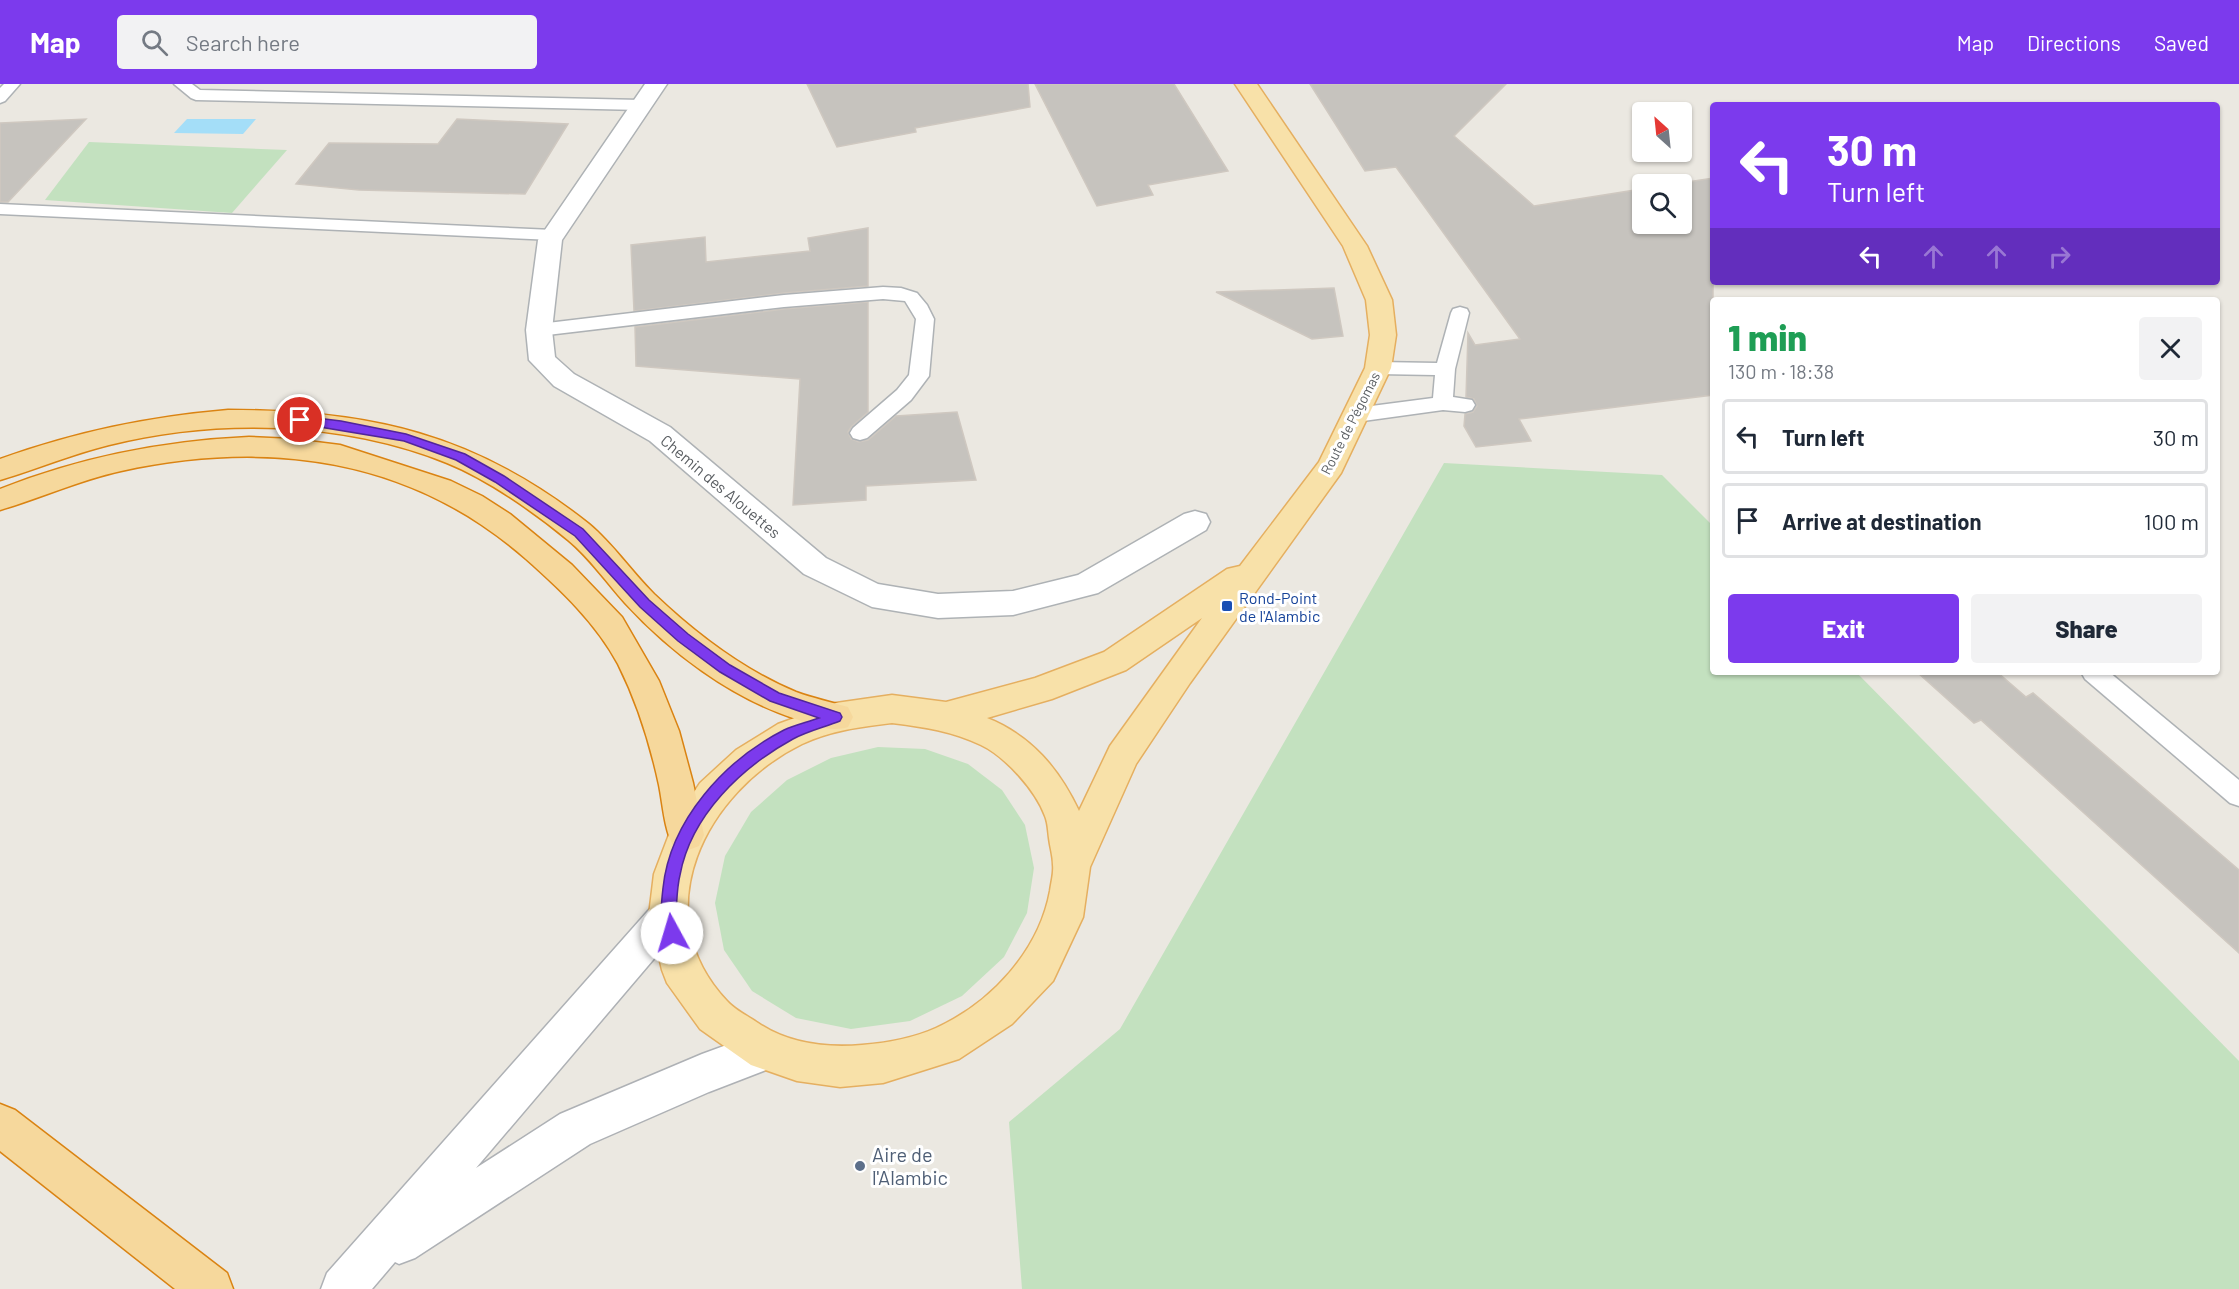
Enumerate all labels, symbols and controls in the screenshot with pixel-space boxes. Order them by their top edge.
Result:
search box [117,15,537,69]
text: Map [30,25,81,59]
icon: search [138,26,171,59]
text: Search here [186,29,300,55]
text: Map [1957,30,1994,55]
text: Directions [2027,30,2121,55]
text: Saved [2154,30,2209,55]
north arrow [1632,102,1692,162]
map controls [1632,102,1692,234]
text: 30 m [1827,124,1917,174]
icon: left [1728,126,1806,204]
button: search [1632,174,1692,234]
text: Turn left [1827,175,1925,207]
icon: left [1854,240,1887,273]
icon: ahead [1917,240,1950,273]
icon: ahead [1980,240,2013,273]
icon: right [2043,240,2076,273]
text: 1 min [1728,315,1807,358]
button: close [2139,317,2202,380]
text: 130 m · 18:38 [1728,359,1834,383]
street label: Route de Pégomas [1317,369,1383,477]
pin [274,394,325,445]
icon: arrive [283,403,316,436]
icon: left [1731,420,1764,453]
text: Turn left [1782,424,1865,450]
text: 30 m [2153,424,2199,450]
street label: Chemin des Alouettes [657,430,785,542]
icon: arrive [1731,504,1764,537]
text: Arrive at destination [1782,508,1981,534]
text: 100 m [2144,508,2199,534]
place label: Rond-Point de l'Alambic [1239,588,1320,625]
button: Exit [1728,594,1959,663]
button: Share [1971,594,2202,663]
marker: Rond-Point de l'Alambic [1220,599,1234,613]
position arrow [640,901,704,965]
place label: Aire de l'Alambic [872,1142,948,1189]
marker: Aire de l'Alambic [853,1159,867,1173]

